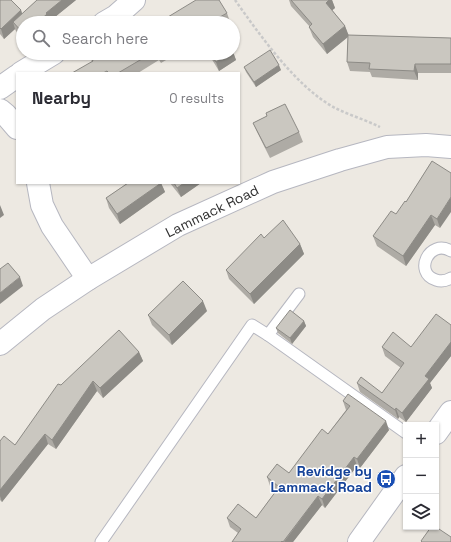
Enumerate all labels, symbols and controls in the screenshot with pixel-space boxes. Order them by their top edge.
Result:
search box [16,16,240,60]
icon: search [30,27,52,49]
text: Search here [62,29,148,48]
text: Nearby [32,87,91,109]
text: 0 results [169,90,224,107]
street label: Lammack Road [162,181,262,241]
map controls [403,422,439,530]
button: + [403,422,439,458]
button: − [403,458,439,494]
place label: Revidge by Lammack Road [271,462,372,496]
bus stop icon: Revidge by Lammack Road [375,468,397,490]
button: layers [403,494,439,530]

